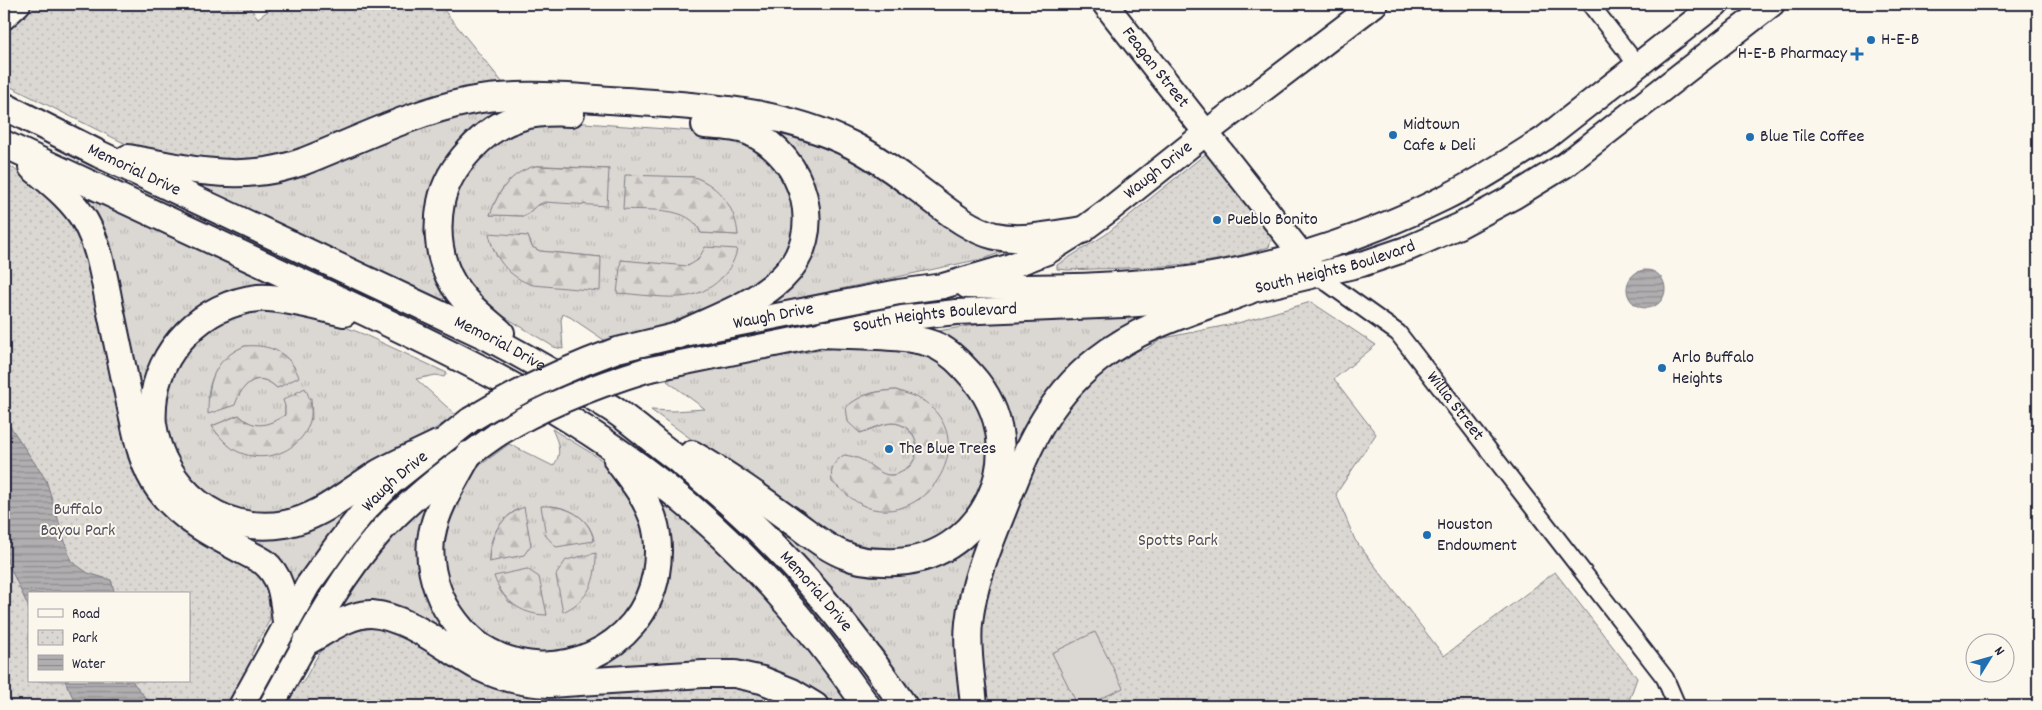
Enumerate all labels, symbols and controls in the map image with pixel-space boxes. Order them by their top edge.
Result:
street label: Feagan Street [1115,22,1195,114]
place label: H-E-B [1881,28,1919,53]
marker: H-E-B [1865,34,1877,46]
place label: H-E-B Pharmacy [1738,42,1848,67]
marker: H-E-B Pharmacy [1851,48,1863,60]
place label: Midtown Cafe & Deli [1403,113,1476,159]
place label: Blue Tile Coffee [1760,125,1864,150]
marker: Midtown Cafe & Deli [1387,129,1399,141]
marker: Blue Tile Coffee [1744,131,1756,143]
street label: Waugh Drive [1119,135,1198,206]
street label: Memorial Drive [83,138,185,203]
place label: Pueblo Bonito [1227,208,1318,233]
marker: Pueblo Bonito [1211,214,1223,226]
street label: South Heights Boulevard [1253,234,1420,301]
street label: Waugh Drive [731,296,816,337]
street label: South Heights Boulevard [851,297,1018,340]
street label: Memorial Drive [450,310,550,379]
place label: Arlo Buffalo Heights [1672,346,1754,392]
marker: Arlo Buffalo Heights [1656,362,1668,374]
street label: Willia Street [1420,366,1490,447]
place label: The Blue Trees [899,437,996,462]
marker: The Blue Trees [883,443,895,455]
street label: Waugh Drive [356,445,434,518]
park label: Buffalo Bayou Park [41,498,115,544]
place label: Houston Endowment [1437,513,1517,559]
park label: Spotts Park [1138,529,1218,554]
marker: Houston Endowment [1421,529,1433,541]
street label: Memorial Drive [773,545,858,638]
legend [28,592,190,682]
text: Road [72,604,100,626]
text: Park [72,628,98,650]
north arrow [1964,632,2014,682]
text: N [1989,643,2009,660]
text: Water [72,654,106,676]

